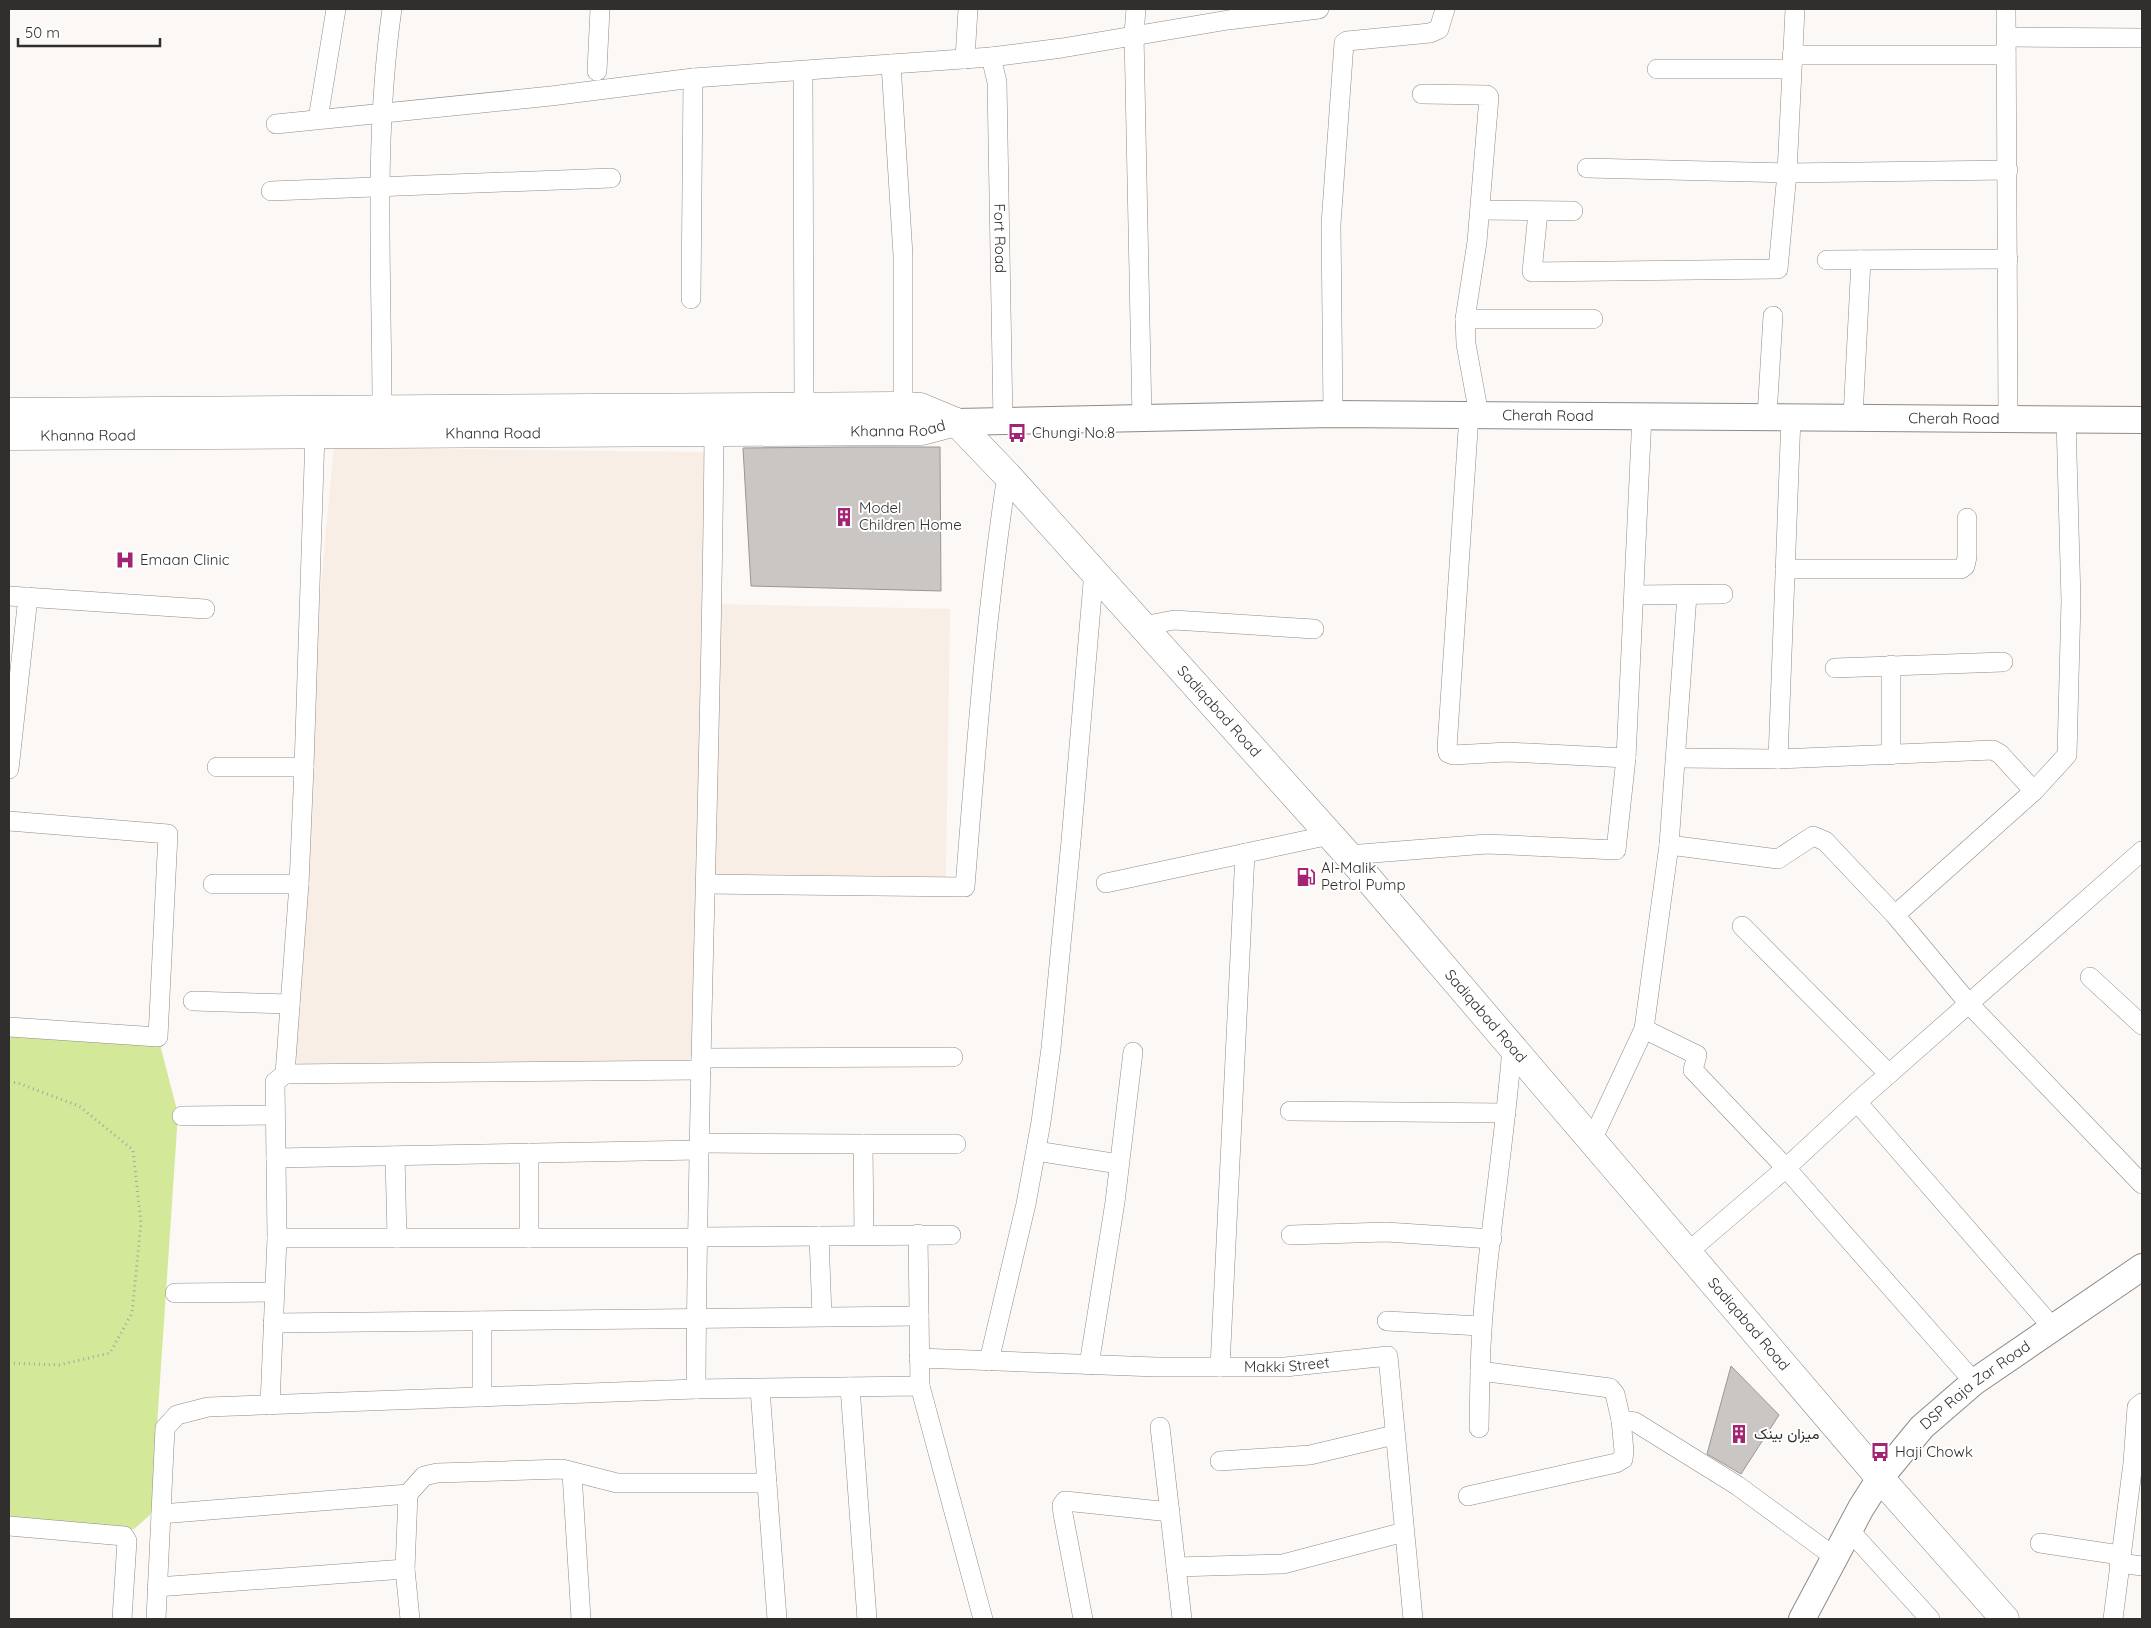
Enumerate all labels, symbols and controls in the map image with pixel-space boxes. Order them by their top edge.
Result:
scale bar [18,15,160,47]
text: 50 m [25,23,60,42]
street label: Fort Road [990,203,1010,273]
street label: Cherah Road [1502,405,1594,425]
street label: Cherah Road [1908,408,2000,428]
street label: Khanna Road [850,415,947,441]
bus stop icon: Chungi No.8 [1006,422,1028,444]
street label: Khanna Road [445,423,541,443]
place label: Chungi No.8 [1032,423,1115,442]
street label: Khanna Road [40,425,136,445]
place label: Model Children Home [859,498,962,534]
building icon: Model Children Home [833,506,855,528]
hospital icon: Emaan Clinic [114,549,136,571]
place label: Emaan Clinic [140,550,230,569]
street label: Sadiqabad Road [1173,661,1265,761]
place label: Al-Malik Petrol Pump [1321,858,1406,894]
fuel station icon: Al-Malik Petrol Pump [1295,866,1317,888]
street label: Sadiqabad Road [1441,965,1531,1066]
street label: Sadiqabad Road [1704,1273,1794,1374]
street label: DSP Raja Zar Road [1916,1336,2034,1434]
street label: Makki Street [1244,1352,1330,1376]
building icon: میزان بینک [1728,1423,1750,1445]
place label: میزان بینک [1754,1424,1820,1443]
bus stop icon: Haji Chowk [1869,1441,1891,1463]
place label: Haji Chowk [1895,1442,1973,1461]

